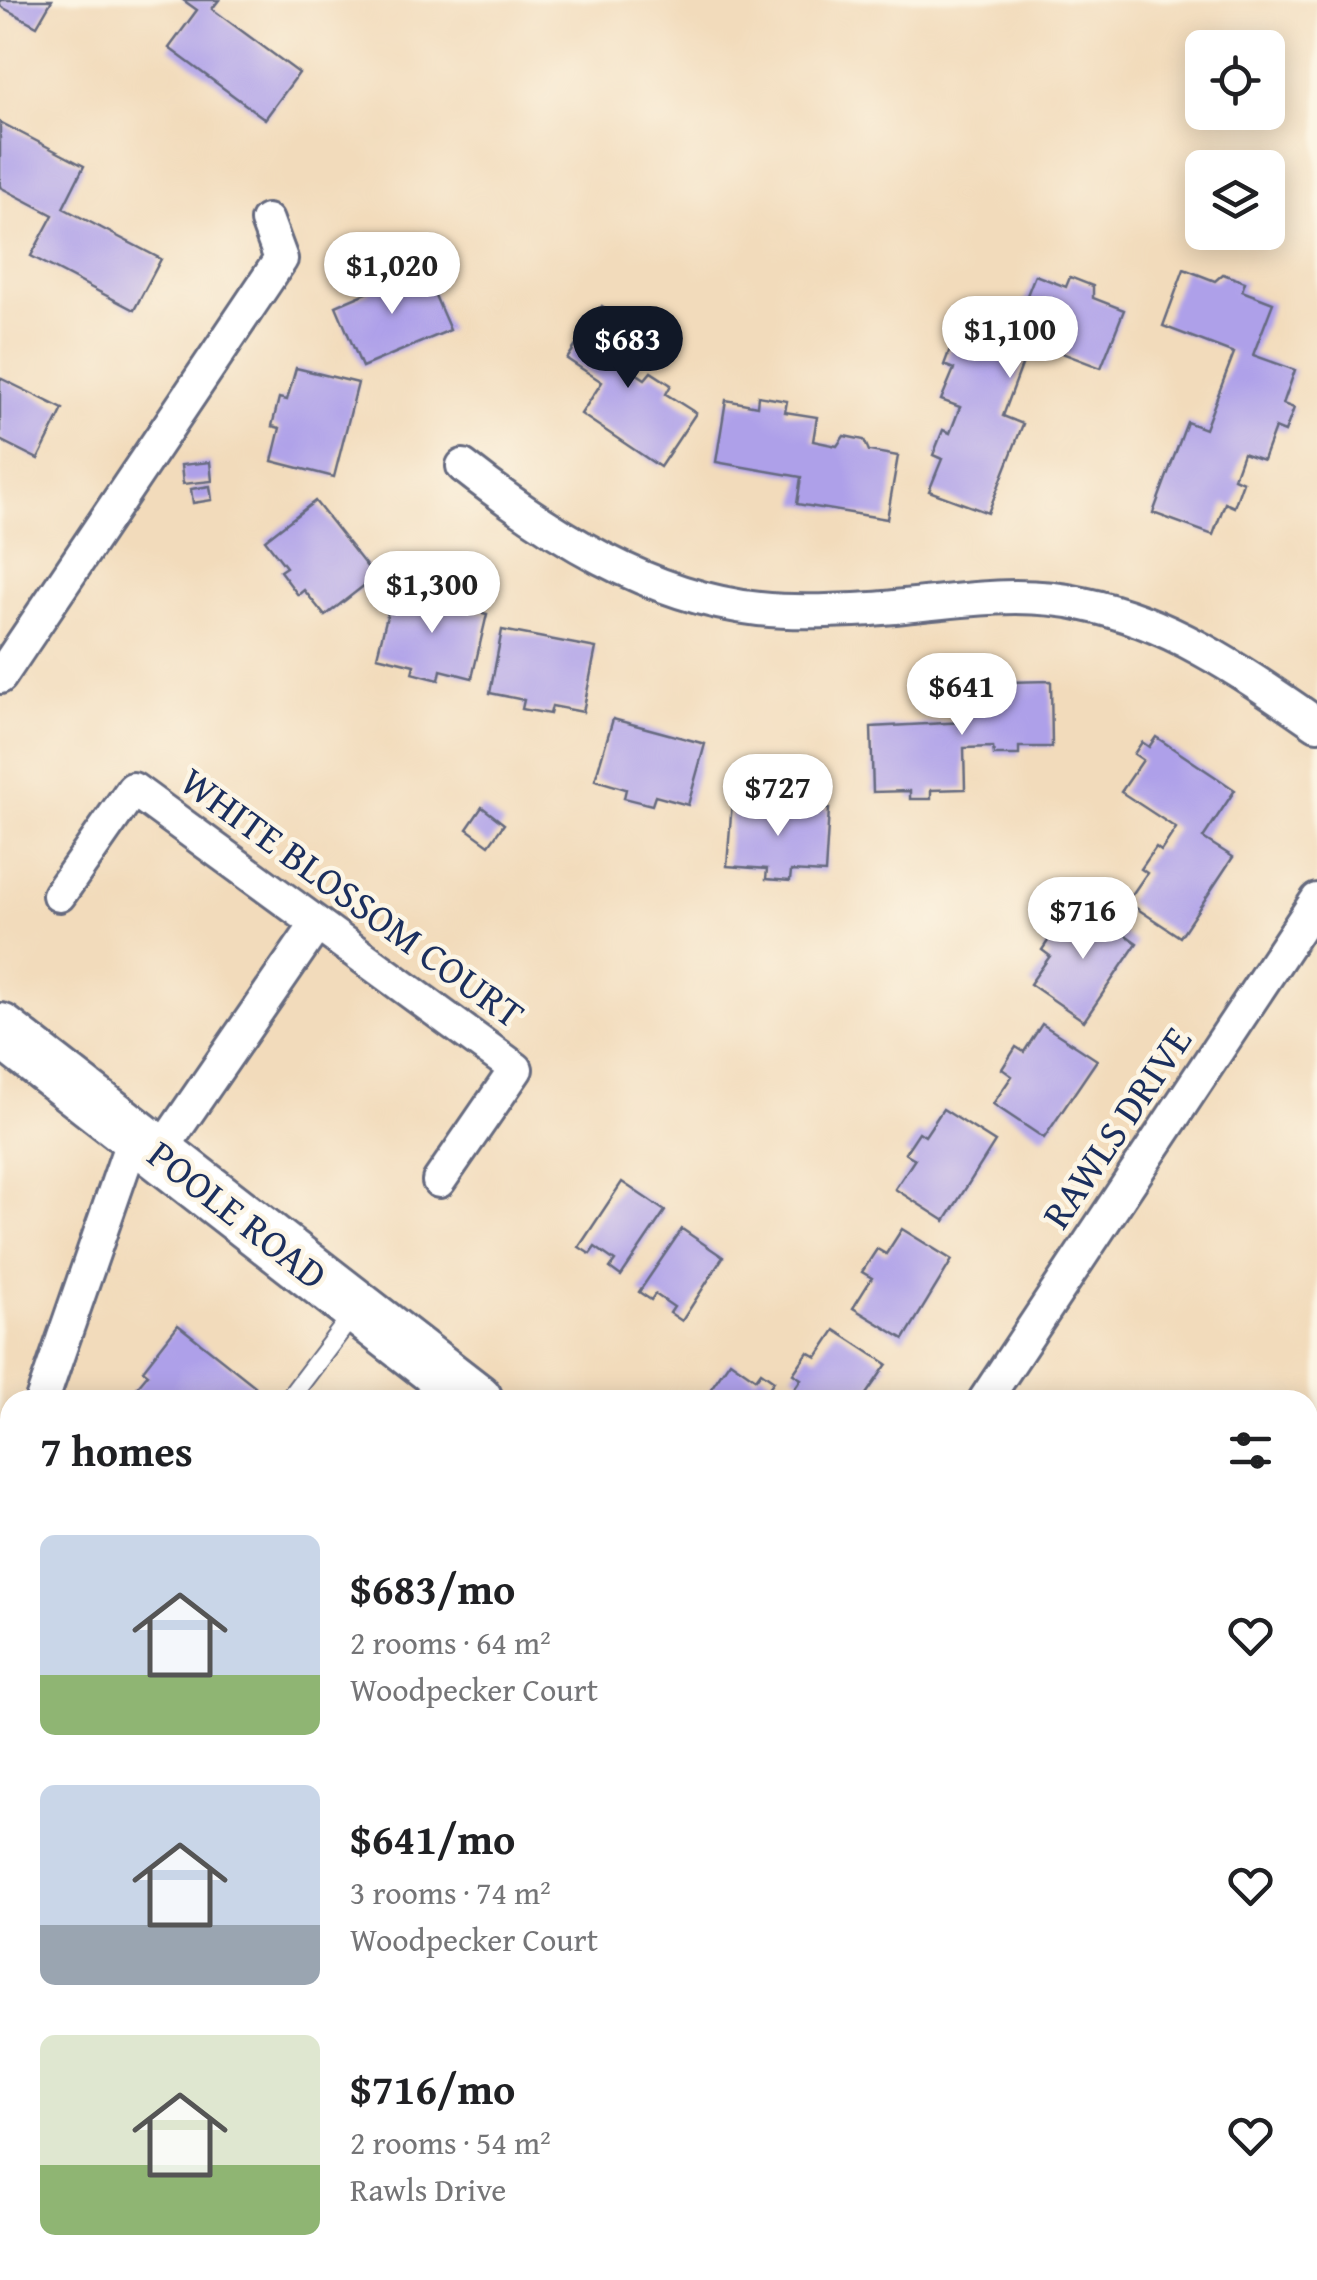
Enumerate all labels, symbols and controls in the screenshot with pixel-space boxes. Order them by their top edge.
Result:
map controls [1185,30,1285,250]
button: locate [1185,30,1285,130]
button: layers [1185,150,1285,250]
pin: $1,020 [311,232,473,317]
text: $1,020 [346,241,438,288]
pin: $1,100 [929,296,1091,381]
text: $1,100 [964,305,1056,352]
pin: $683 [569,306,687,391]
text: $683 [595,315,661,362]
pin: $1,300 [351,551,513,636]
text: $1,300 [386,560,478,607]
pin: $641 [903,653,1021,738]
text: $641 [929,662,995,709]
street label: WHITE BLOSSOM COURT [169,752,537,1042]
pin: $727 [719,754,837,839]
text: $727 [745,763,811,810]
pin: $716 [1024,877,1142,962]
text: $716 [1050,886,1116,933]
street label: RAWLS DRIVE [1026,1014,1206,1240]
street label: POOLE ROAD [136,1125,340,1303]
text: 7 homes [40,1420,193,1481]
icon: filters [1223,1423,1278,1478]
text: $683/mo [350,1558,515,1619]
icon: home [120,1575,240,1695]
icon: heart [1223,1608,1278,1663]
text: 2 rooms · 64 m² [350,1619,551,1666]
text: Woodpecker Court [350,1666,598,1713]
text: $641/mo [350,1808,515,1869]
icon: home [120,1825,240,1945]
icon: heart [1223,1858,1278,1913]
text: 3 rooms · 74 m² [350,1869,551,1916]
text: Woodpecker Court [350,1916,598,1963]
text: $716/mo [350,2058,515,2119]
icon: home [120,2075,240,2195]
icon: heart [1223,2108,1278,2163]
text: 2 rooms · 54 m² [350,2119,551,2166]
text: Rawls Drive [350,2166,506,2213]

